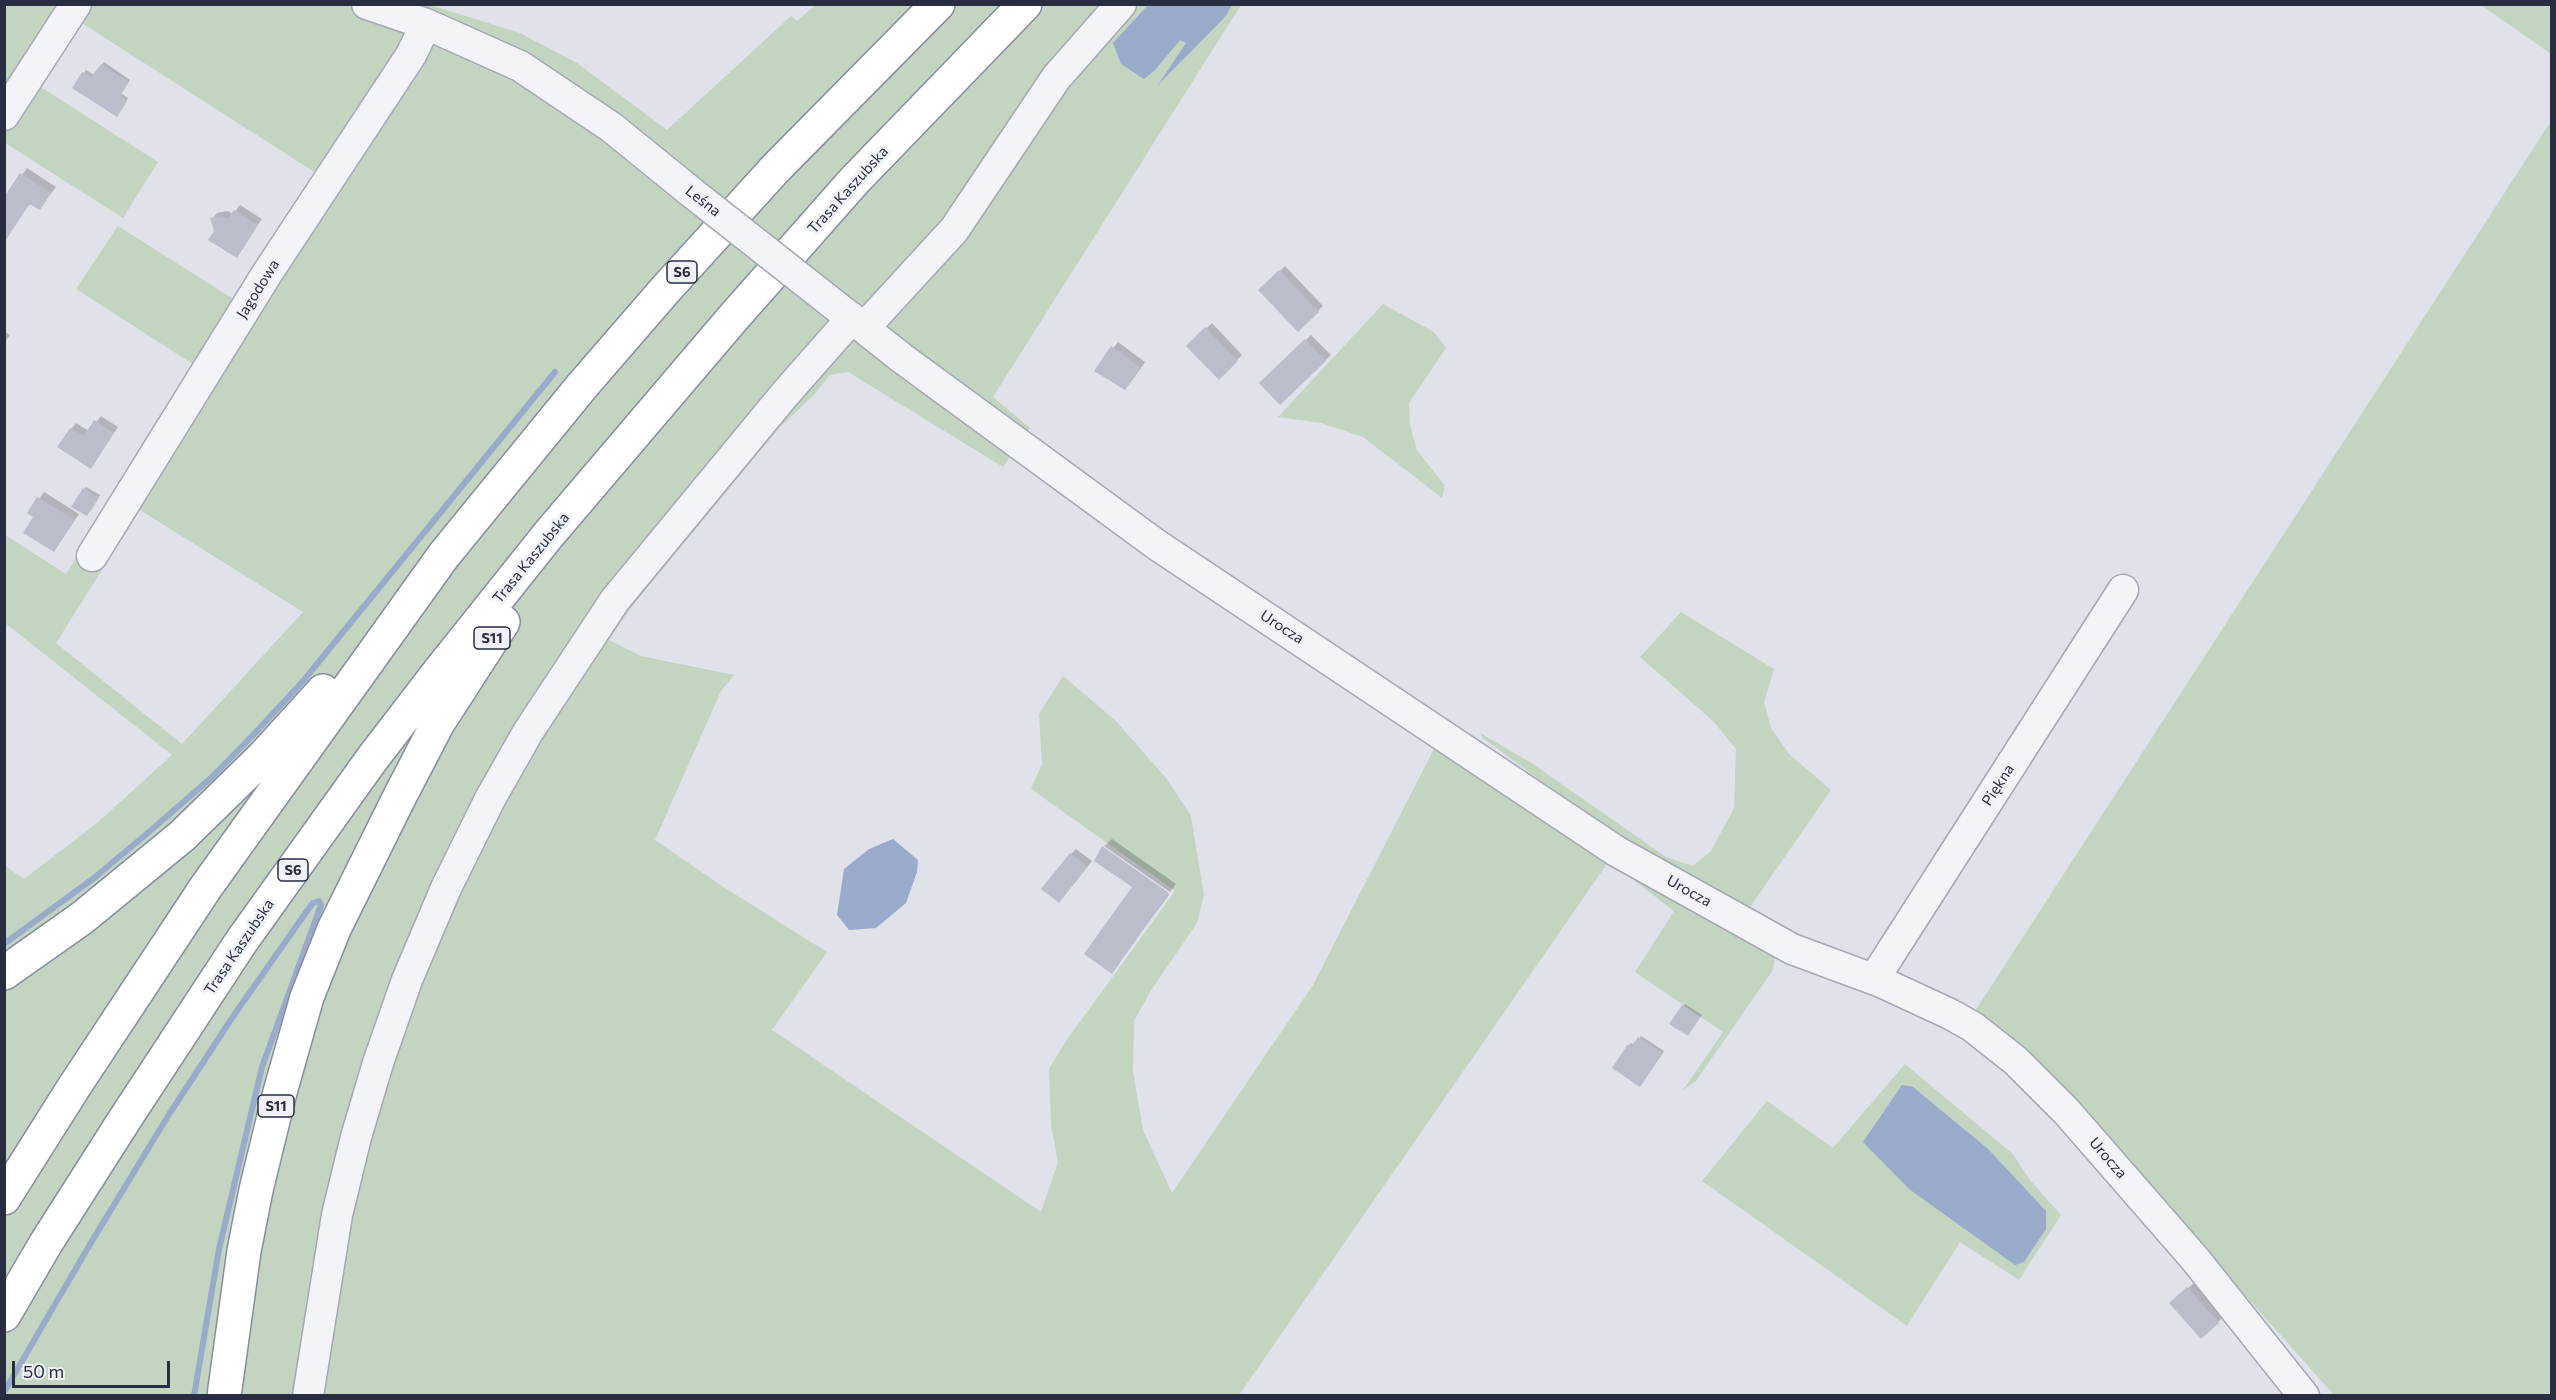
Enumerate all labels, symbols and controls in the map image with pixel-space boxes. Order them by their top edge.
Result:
street label: Trasa Kaszubska [804,142,892,238]
street label: Leśna [682,182,724,220]
street label: Jagodowa [233,256,283,322]
road number: S6 [667,261,697,283]
street label: Trasa Kaszubska [489,509,573,607]
street label: Urocza [1257,606,1307,648]
road number: S11 [474,627,510,649]
street label: Piękna [1978,761,2018,809]
road number: S6 [278,859,308,881]
street label: Urocza [1663,871,1715,911]
street label: Trasa Kaszubska [200,896,278,998]
road number: S11 [258,1095,294,1117]
street label: Urocza [2085,1134,2131,1182]
scale bar [15,1349,172,1387]
text: 50 m [23,1360,64,1382]

